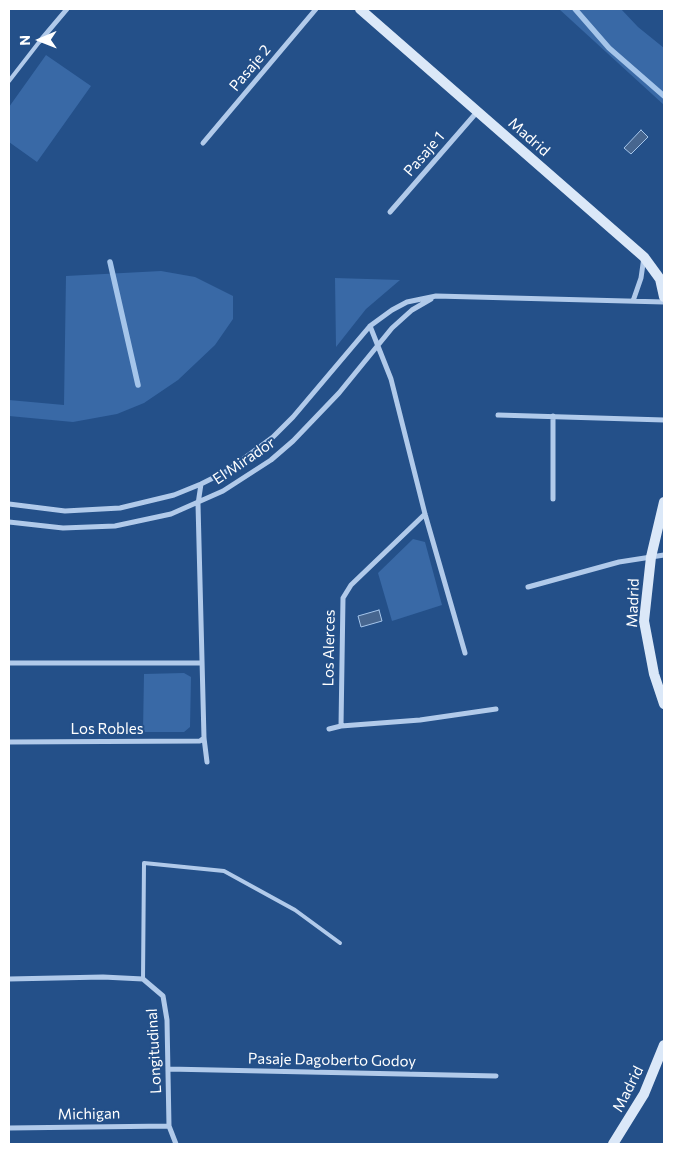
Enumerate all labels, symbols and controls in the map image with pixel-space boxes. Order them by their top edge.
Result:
north arrow [15,15,65,65]
text: N [16,35,33,46]
street label: Pasaje 2 [225,41,275,95]
street label: Madrid [505,114,553,160]
street label: Pasaje 1 [400,128,448,180]
street label: El Mirador [209,434,279,488]
street label: Madrid [623,578,643,628]
street label: Los Alerces [319,609,339,687]
street label: Los Robles [70,720,144,738]
street label: Longitudinal [143,1008,165,1094]
street label: Pasaje Dagoberto Godoy [248,1050,416,1070]
street label: Madrid [609,1063,647,1115]
street label: Michigan [58,1104,120,1124]

